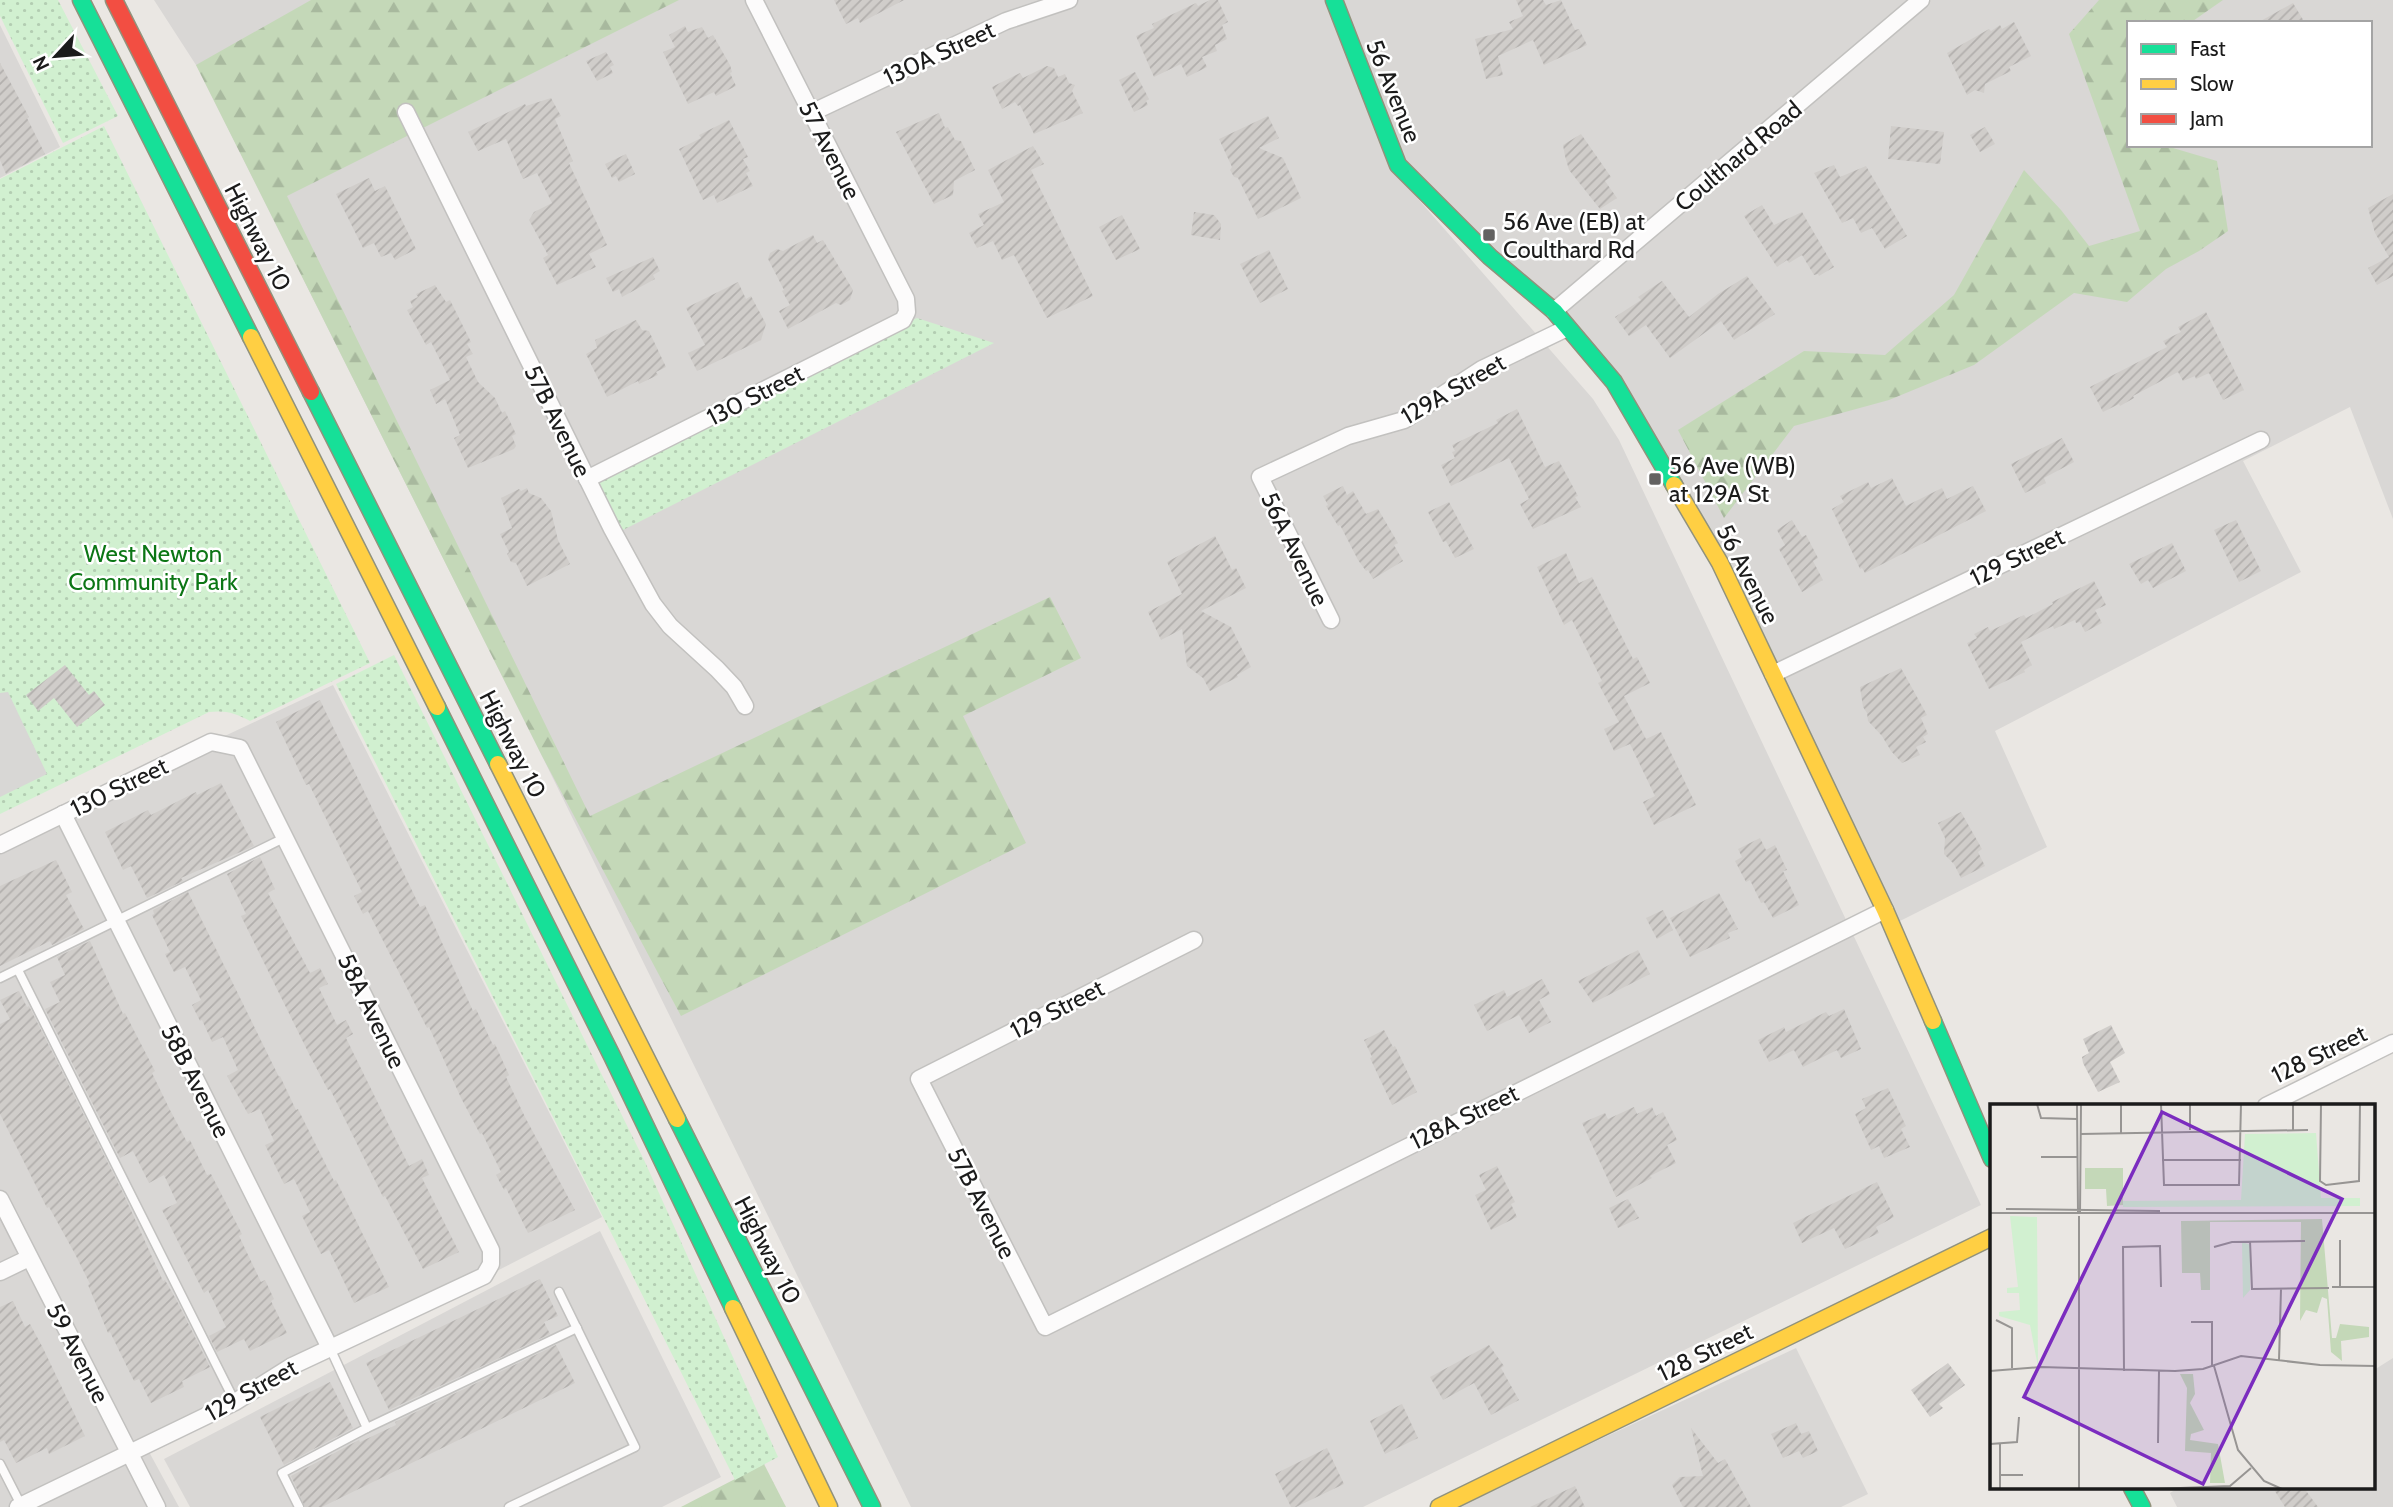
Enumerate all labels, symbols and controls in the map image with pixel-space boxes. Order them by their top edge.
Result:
street label: 130A Street [879,15,999,91]
north arrow [21,21,91,91]
legend [2127,21,2372,147]
street label: 56 Avenue [1360,35,1428,147]
text: Fast [2190,36,2226,61]
text: N [28,52,54,74]
text: Slow [2190,71,2234,96]
street label: Coulthard Road [1669,95,1807,217]
street label: 57 Avenue [793,96,867,204]
text: Jam [2189,106,2224,131]
street label: Highway 10 [219,178,297,296]
place label: 56 Ave (EB) at Coulthard Rd [1503,207,1645,264]
marker: 56 Ave (EB) at Coulthard Rd [1481,227,1497,243]
street label: 129A Street [1396,348,1510,430]
street label: 130 Street [702,358,808,432]
street label: 57B Avenue [518,360,598,482]
place label: 56 Ave (WB) at 129A St [1669,451,1796,508]
marker: 56 Ave (WB) at 129A St [1647,471,1663,487]
street label: 56A Avenue [1255,487,1335,611]
street label: 56 Avenue [1711,519,1785,629]
street label: 129 Street [1965,522,2069,592]
park label: West Newton Community Park [68,539,238,596]
street label: Highway 10 [474,685,552,803]
street label: 130 Street [66,751,172,823]
street label: 58A Avenue [332,949,412,1073]
street label: 129 Street [1005,973,1109,1045]
street label: 58B Avenue [155,1019,237,1143]
street label: 128 Street [2267,1019,2371,1089]
street label: 128A Street [1405,1078,1523,1156]
inset map [1990,1104,2376,1490]
street label: 57B Avenue [942,1143,1022,1263]
street label: Highway 10 [729,1191,807,1309]
street label: 59 Avenue [41,1298,115,1408]
street label: 128 Street [1653,1317,1757,1387]
street label: 129 Street [200,1353,302,1427]

